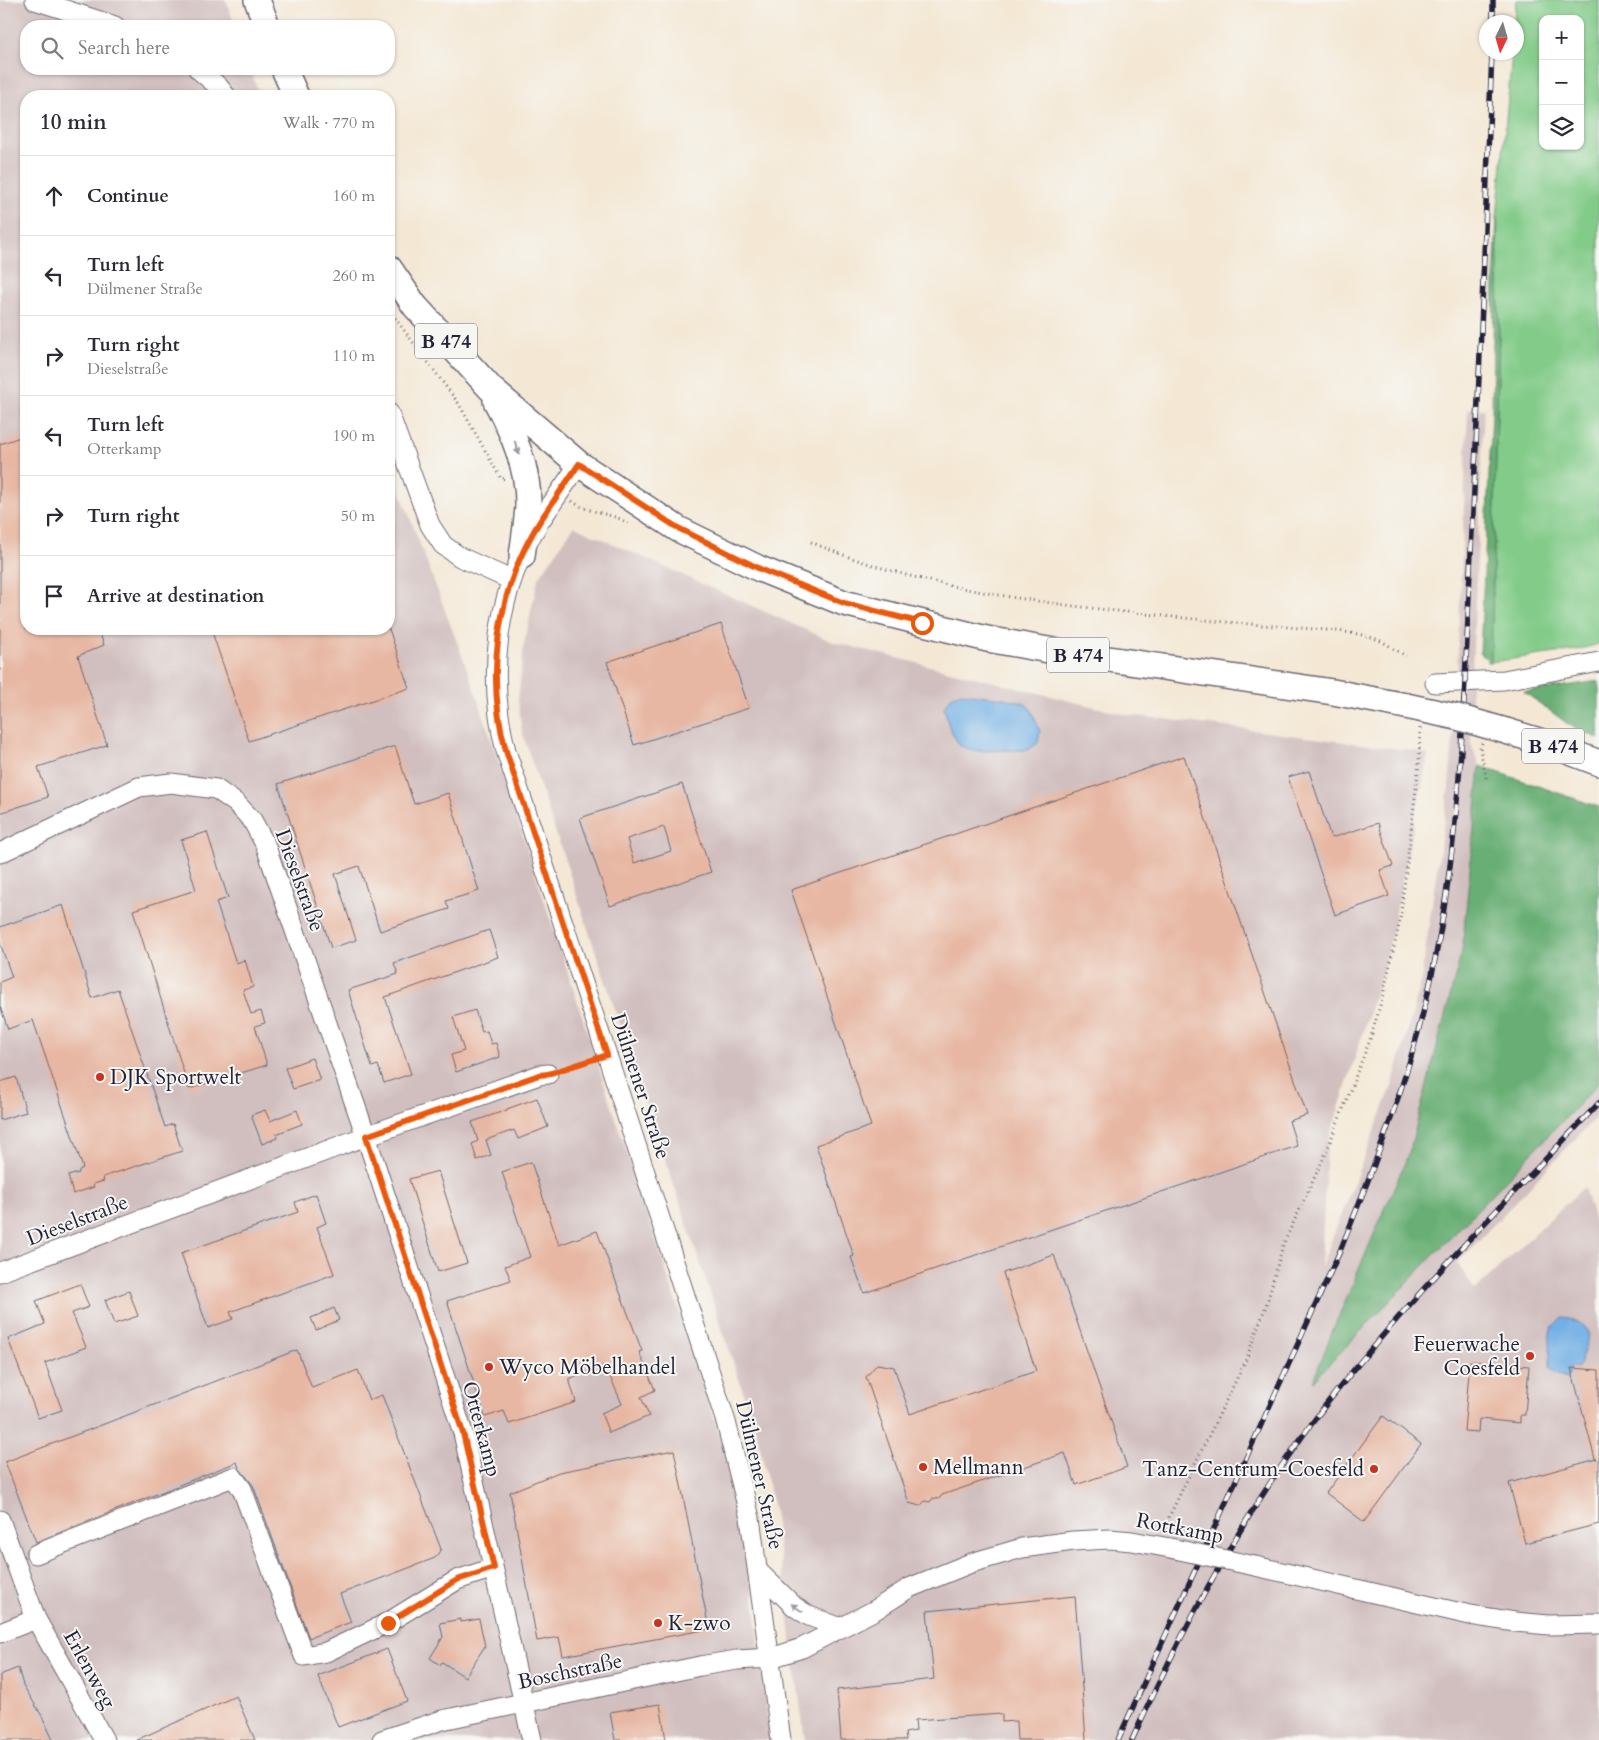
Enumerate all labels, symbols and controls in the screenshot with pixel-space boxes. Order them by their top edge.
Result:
north arrow [1479,15,1524,60]
map controls [1539,15,1584,150]
button: + [1539,15,1584,60]
search box [20,20,395,75]
icon: search [38,34,66,62]
text: Search here [78,35,170,61]
button: − [1539,60,1584,105]
button: layers [1539,105,1584,150]
text: 10 min [40,108,107,137]
text: Walk · 770 m [283,112,375,134]
icon: ahead [40,182,68,210]
text: Continue [87,183,169,209]
text: 160 m [333,185,375,207]
text: Turn left [87,252,164,278]
icon: left [40,262,68,290]
text: 260 m [333,265,375,287]
text: Dülmener Straße [87,278,203,300]
road number: B 474 [415,324,477,358]
text: Turn right [87,332,179,358]
icon: right [40,342,68,370]
text: 110 m [333,345,375,367]
text: Dieselstraße [87,358,168,380]
text: Turn left [87,412,164,438]
icon: left [40,422,68,450]
text: 190 m [333,425,375,447]
text: Otterkamp [87,438,162,460]
one-way arrow [513,441,521,456]
icon: right [40,502,68,530]
text: Turn right [87,503,179,529]
text: 50 m [341,505,375,527]
icon: arrive [40,582,68,610]
text: Arrive at destination [87,583,264,609]
route start [911,612,934,635]
road number: B 474 [1047,638,1109,672]
road number: B 474 [1522,728,1584,764]
street label: Dieselstraße [268,825,331,935]
street label: Dülmener Straße [603,1009,678,1163]
place label: DJK Sportwelt [110,1063,241,1092]
marker: DJK Sportwelt [94,1071,106,1083]
street label: Dieselstraße [22,1188,132,1253]
place label: Feuerwache Coesfeld [1413,1330,1520,1383]
marker: Feuerwache Coesfeld [1524,1350,1536,1362]
place label: Wyco Möbelhandel [498,1353,676,1382]
marker: Wyco Möbelhandel [483,1361,495,1373]
street label: Otterkamp [455,1378,508,1480]
street label: Dülmener Straße [728,1398,791,1552]
place label: Mellmann [933,1453,1024,1482]
place label: Tanz-Centrum-Coesfeld [1142,1455,1364,1484]
marker: Mellmann [917,1461,929,1473]
marker: Tanz-Centrum-Coesfeld [1368,1463,1380,1475]
street label: Rottkamp [1134,1506,1226,1551]
one-way arrow [790,1603,804,1613]
place label: K-zwo [668,1609,731,1638]
route end [377,1612,400,1635]
marker: K-zwo [652,1617,664,1629]
street label: Erlenweg [56,1625,123,1714]
street label: Boschstraße [515,1646,625,1697]

